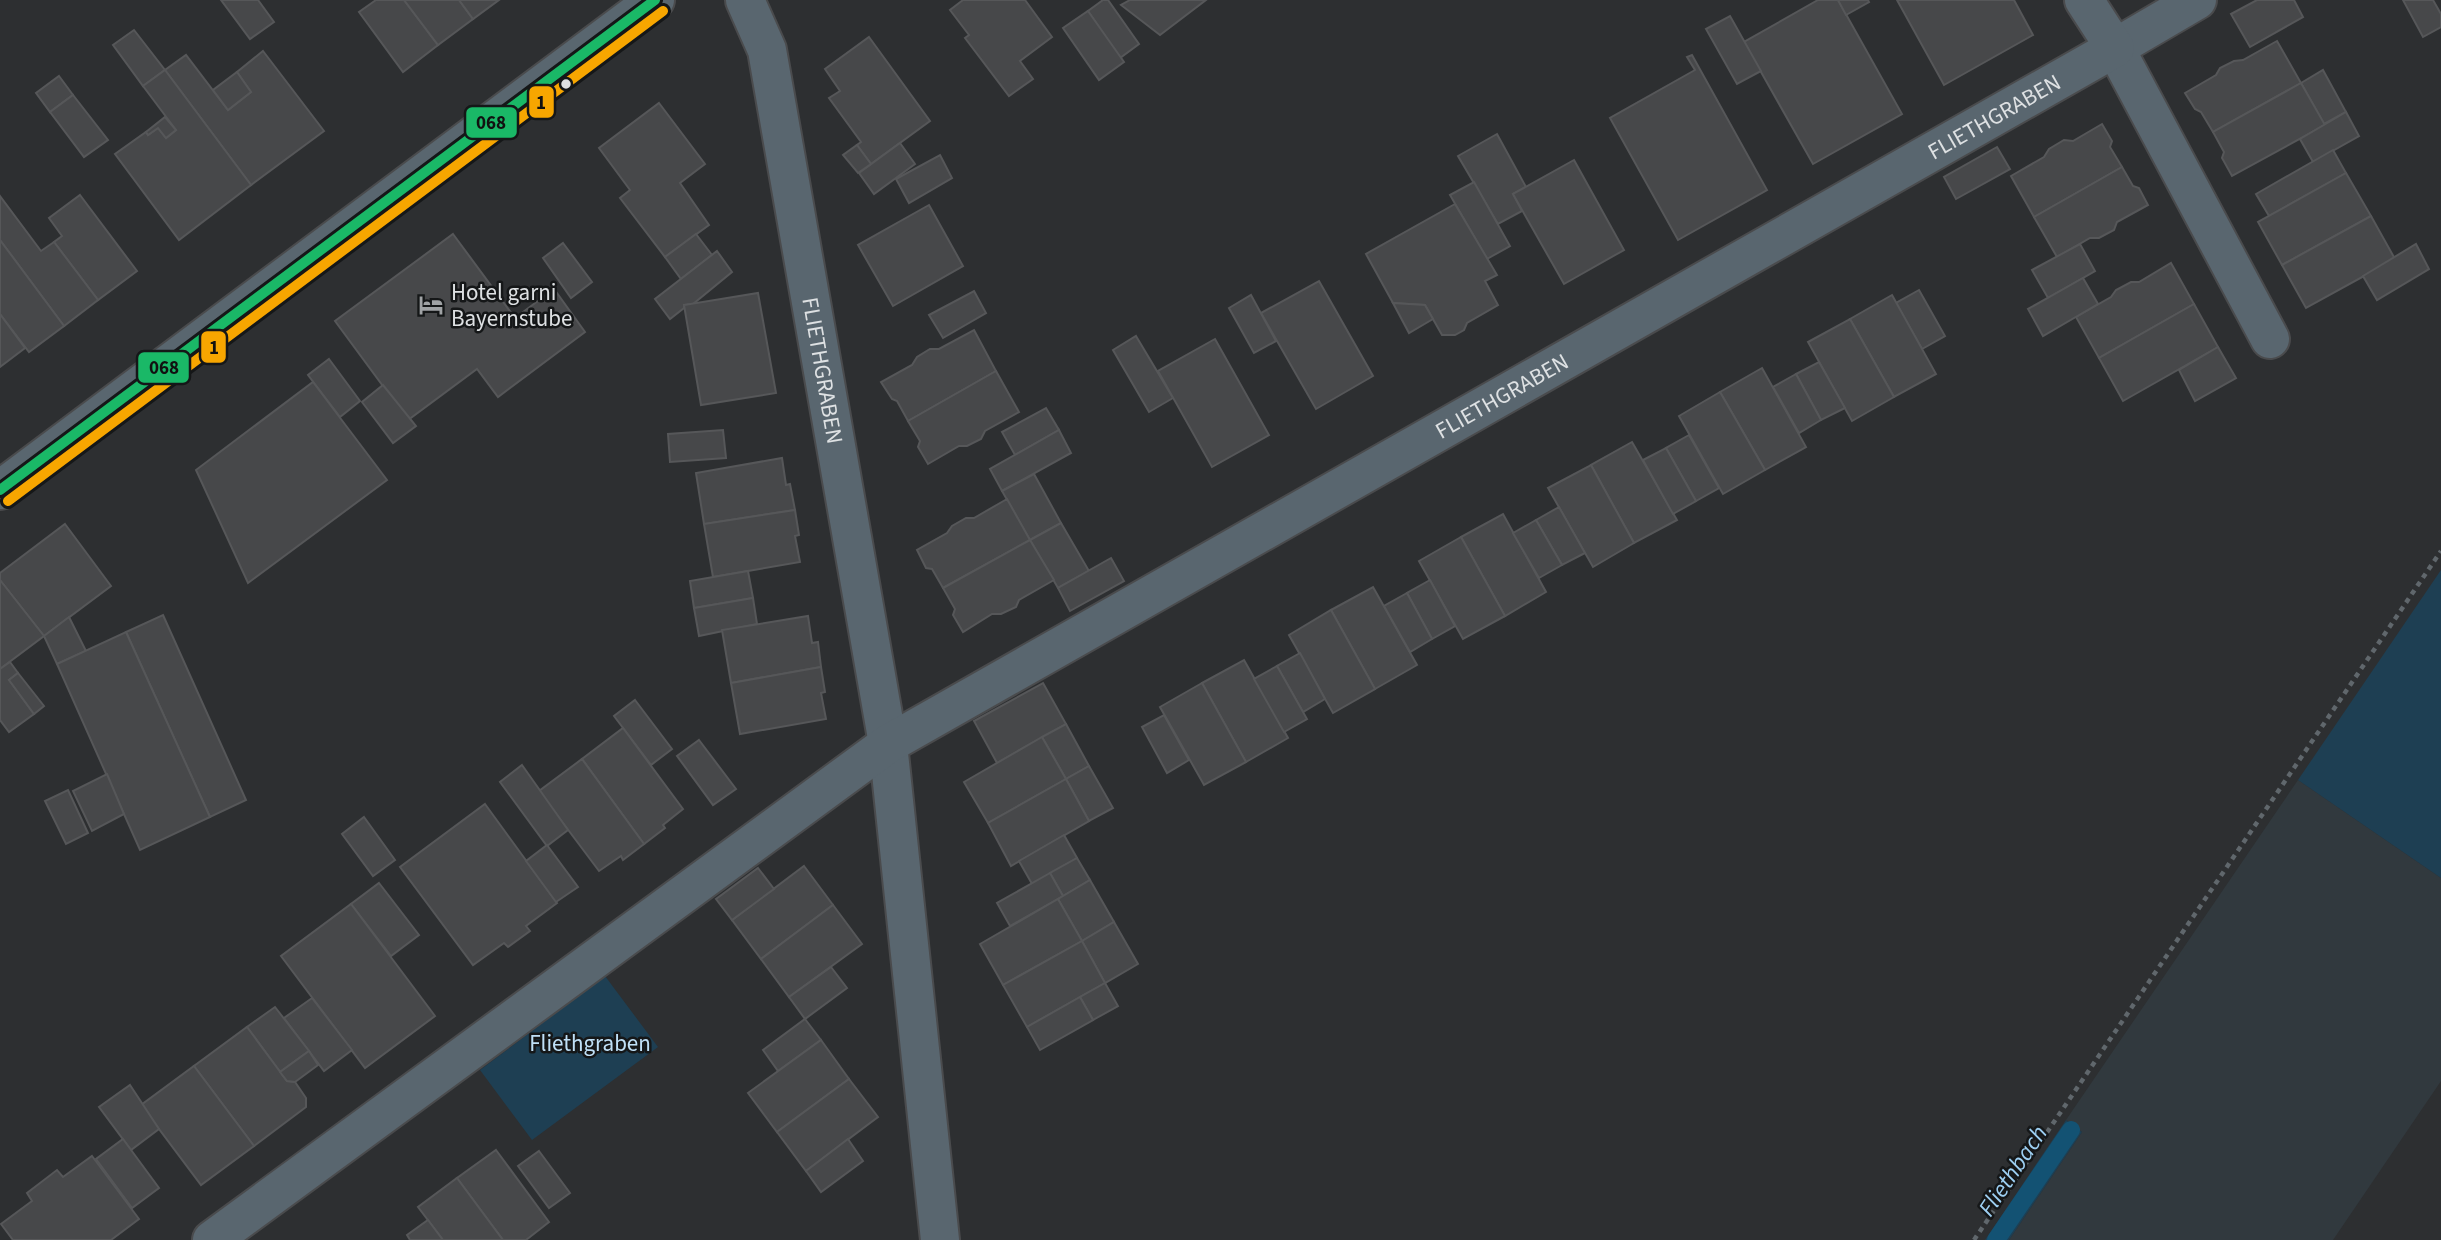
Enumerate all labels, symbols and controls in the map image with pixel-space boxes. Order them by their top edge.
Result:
street label: FLIETHGRABEN [1921,66,2067,168]
unlabelled marker [559,77,573,91]
line badge: 1 [528,85,555,119]
text: 1 [536,90,546,117]
line badge: 068 [465,106,518,139]
text: 068 [476,110,506,137]
place label: Hotel garni Bayernstube [451,276,572,335]
hotel icon: Hotel garni Bayernstube [417,291,445,319]
street label: FLIETHGRABEN [794,295,852,446]
line badge: 1 [200,330,227,364]
text: 1 [209,335,219,362]
street label: FLIETHGRABEN [1429,345,1574,447]
line badge: 068 [137,351,190,384]
text: 068 [149,355,179,382]
park label: Fliethgraben [529,1027,651,1060]
water label: Fliethbach [1970,1118,2056,1224]

